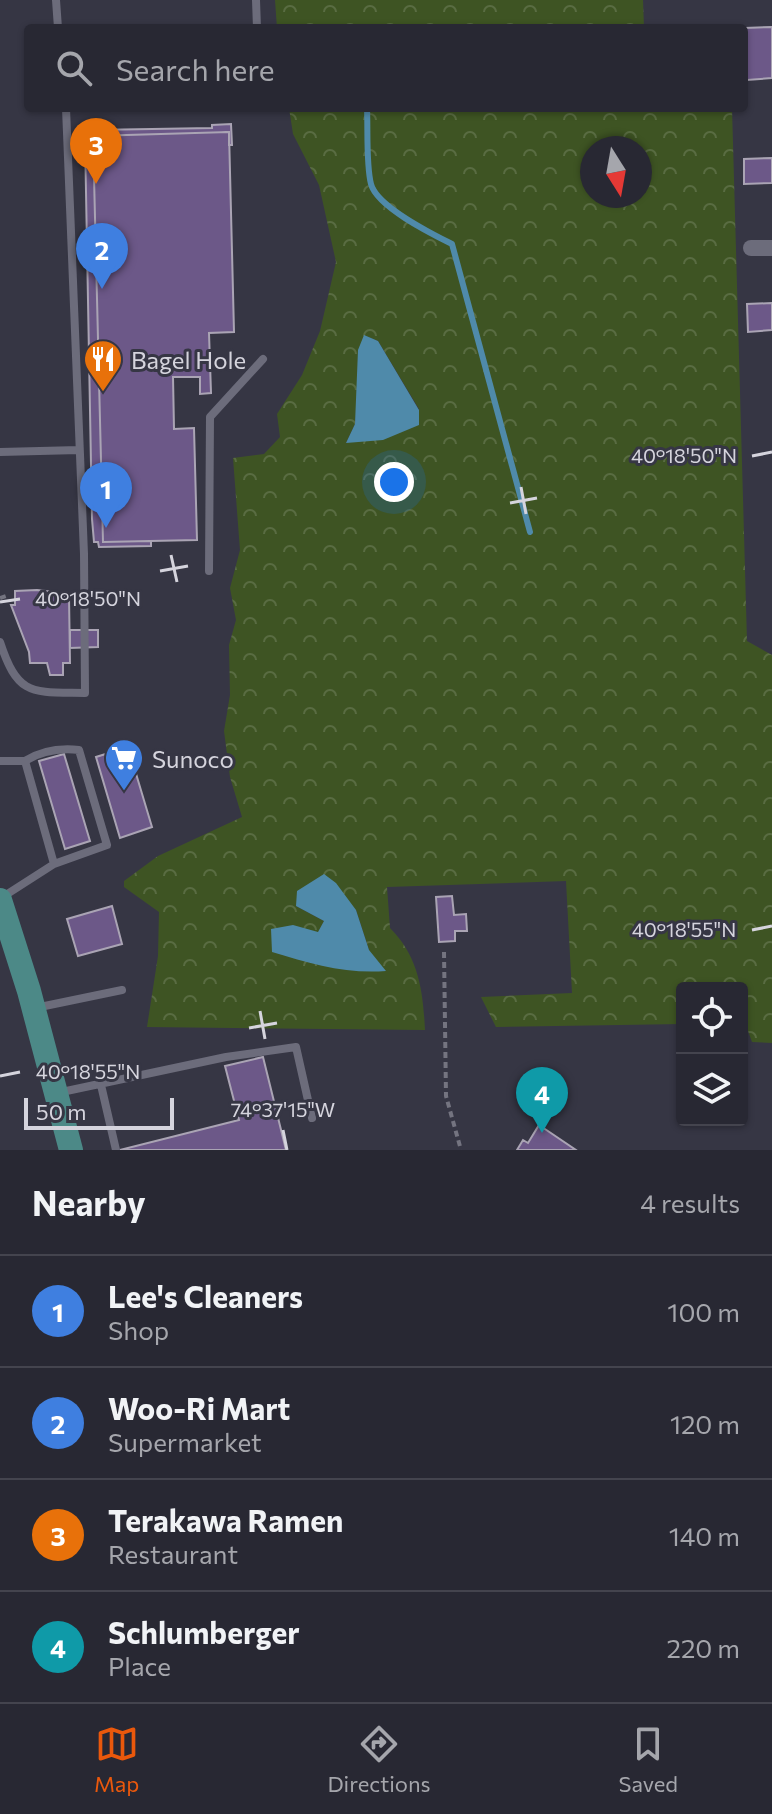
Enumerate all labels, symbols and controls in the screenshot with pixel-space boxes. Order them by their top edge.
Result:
search box [24,24,748,112]
icon: search [52,46,96,90]
text: Search here [116,50,275,87]
pin: 3 [70,118,122,184]
north arrow [580,136,652,208]
pin: 2 [76,223,128,289]
restaurant icon: Bagel Hole [82,338,124,393]
place label: Bagel Hole [131,345,246,374]
text: 40°18'50"N [631,443,737,467]
pin: 1 [80,462,132,528]
your location [374,462,414,502]
text: 40°18'50"N [35,586,141,610]
supermarket icon: Sunoco [103,737,145,792]
place label: Sunoco [152,744,234,773]
text: 40°18'55"N [632,917,736,941]
map controls [676,982,748,1126]
button: locate [676,982,748,1054]
button: layers [676,1054,748,1126]
text: 40°18'55"N [36,1059,140,1083]
pin: 4 [516,1067,568,1133]
scale bar [24,1094,174,1130]
text: 74°37'15"W [231,1097,335,1121]
text: 50 m [36,1098,86,1125]
text: Nearby [32,1181,146,1223]
text: 4 results [640,1187,740,1218]
text: Lee's Cleaners [108,1277,303,1314]
text: 1 [52,1296,64,1327]
text: 100 m [667,1296,740,1327]
text: Shop [108,1314,169,1345]
text: Woo-Ri Mart [108,1389,290,1426]
text: 2 [51,1408,65,1439]
text: 120 m [670,1408,740,1439]
text: Supermarket [108,1426,262,1457]
text: Terakawa Ramen [108,1501,343,1538]
text: 3 [50,1520,66,1551]
text: 140 m [669,1520,740,1551]
text: Restaurant [108,1538,238,1569]
text: Schlumberger [108,1613,300,1650]
text: 4 [50,1632,66,1663]
text: 220 m [667,1632,740,1663]
text: Place [108,1650,171,1681]
tab: Map [94,1722,139,1797]
tab: Directions [327,1722,431,1797]
tab: Saved [619,1722,678,1797]

